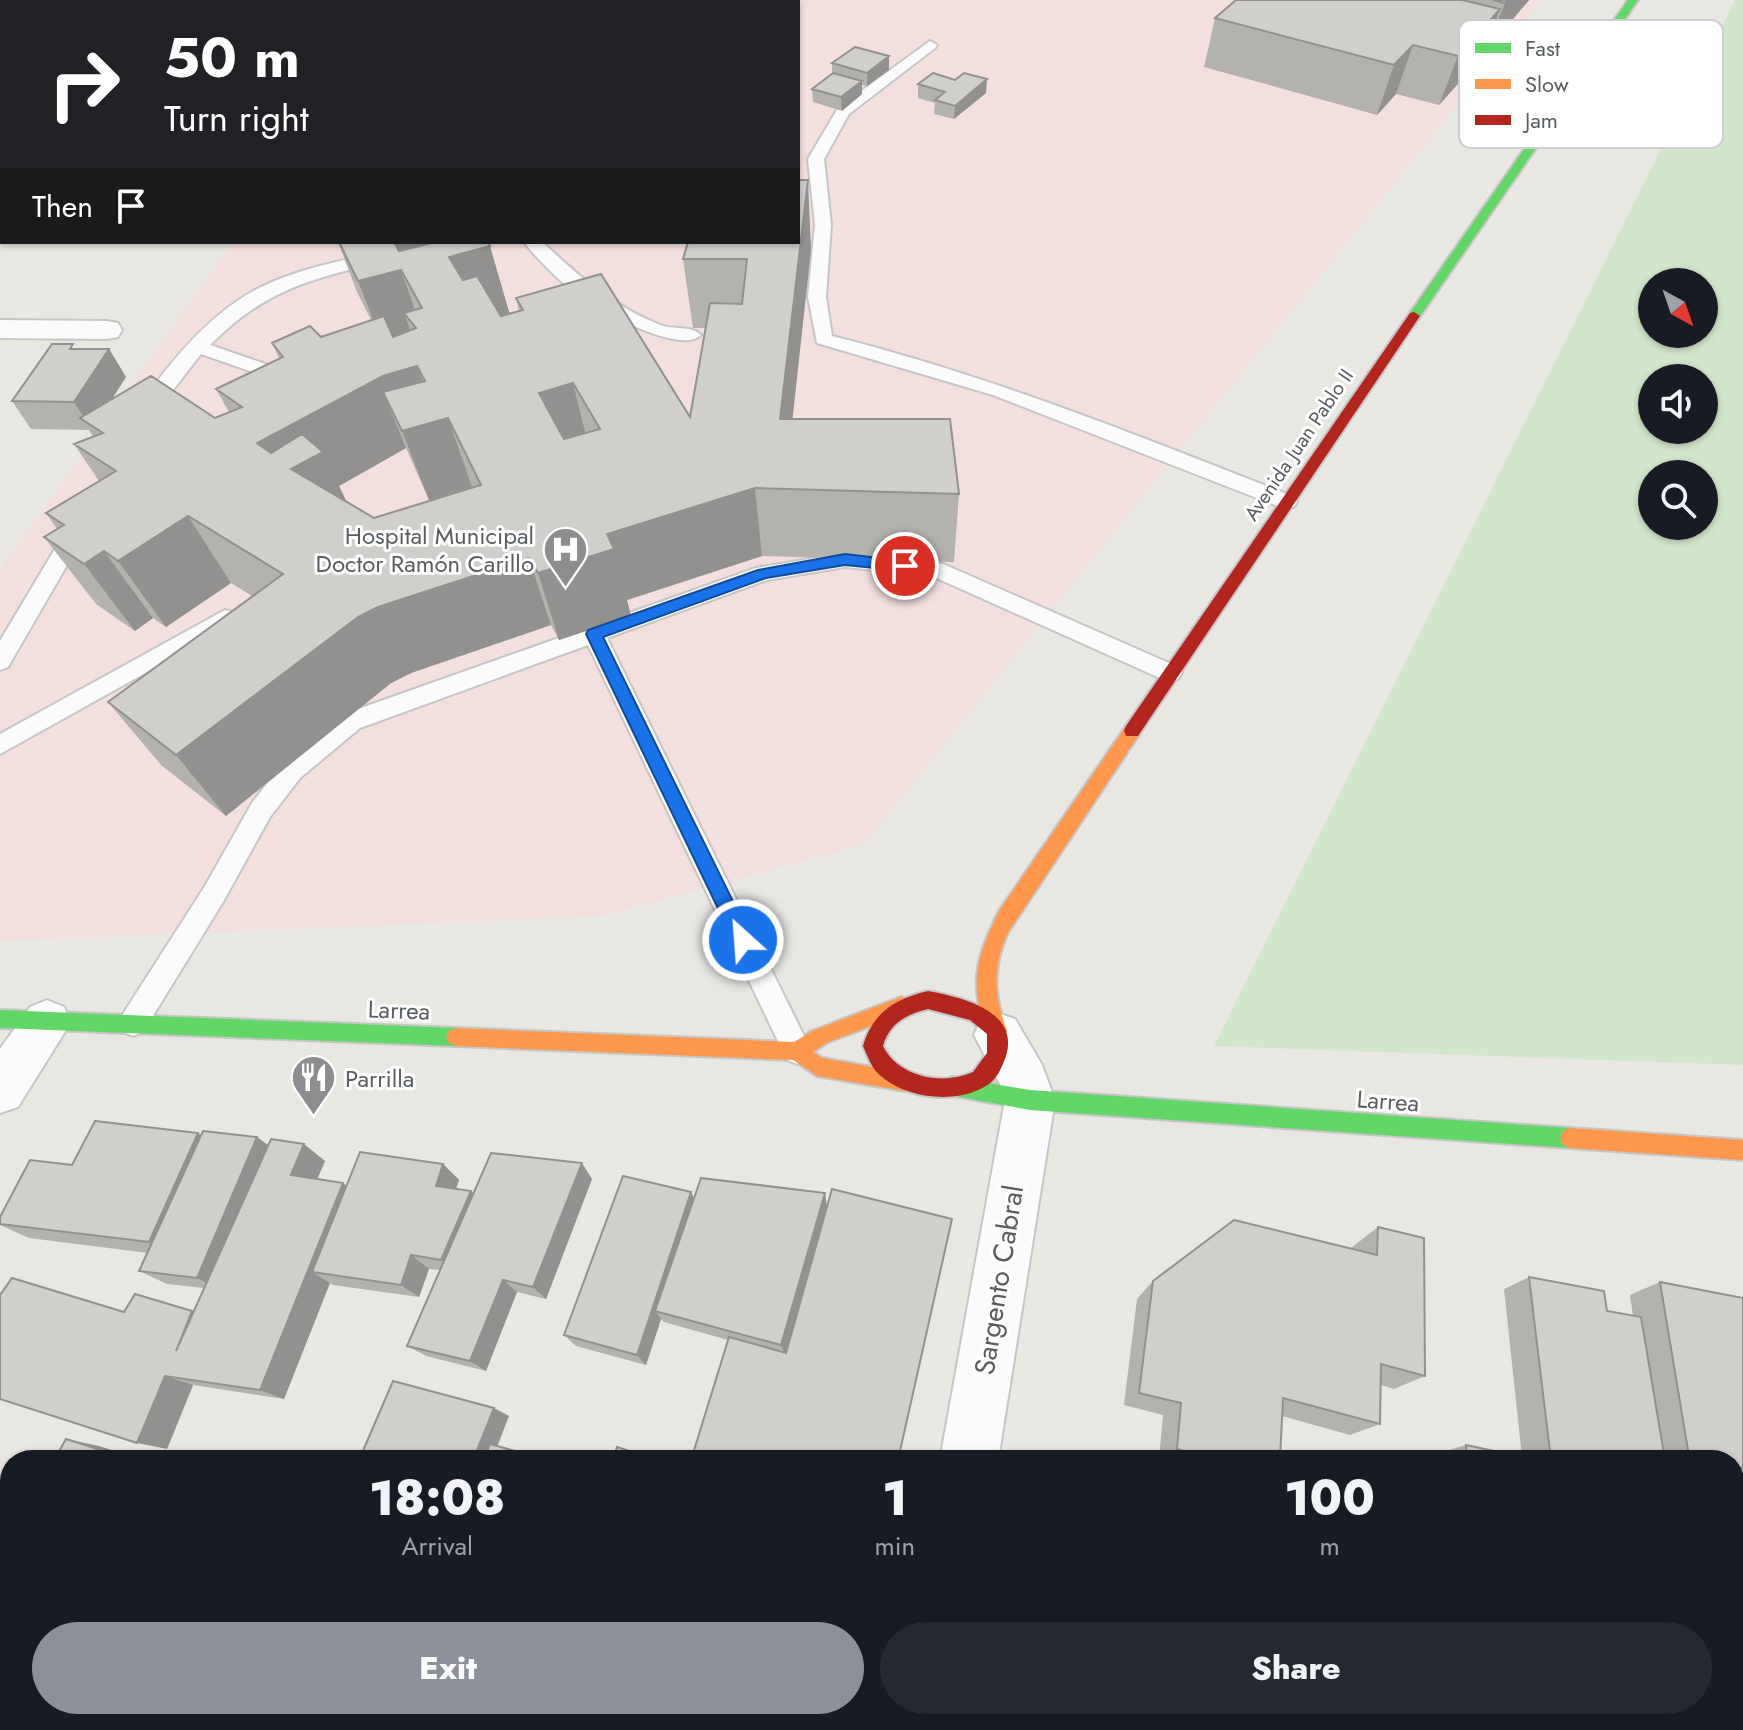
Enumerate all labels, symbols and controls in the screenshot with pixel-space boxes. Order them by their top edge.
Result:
text: 50 m [164,17,300,98]
legend [1459,20,1723,148]
icon: right [32,32,136,136]
text: Fast [1525,32,1561,64]
text: Slow [1525,68,1569,100]
text: Turn right [164,92,309,144]
text: Jam [1522,104,1558,136]
icon: arrive [109,184,153,228]
text: Then [32,185,93,228]
north arrow [1638,268,1718,348]
map controls [1638,268,1718,540]
street label: Avenida Juan Pablo II [1237,363,1361,527]
button: sound [1638,364,1718,444]
button: search [1638,460,1718,540]
place label: Hospital Municipal Doctor Ramón Carillo [316,518,534,581]
hospital icon: Hospital Municipal Doctor Ramón Carillo [541,525,589,588]
pin [871,532,939,600]
icon: arrive [883,544,927,588]
position arrow [701,898,785,982]
street label: Larrea [367,991,431,1029]
restaurant icon: Parrilla [290,1054,338,1117]
place label: Parrilla [345,1061,414,1096]
street label: Larrea [1356,1081,1420,1121]
street label: Sargento Cabral [964,1182,1034,1378]
text: 18:08 [369,1464,505,1533]
text: 1 [882,1464,907,1533]
text: 100 [1284,1464,1375,1533]
text: Arrival [401,1527,473,1565]
text: min [874,1527,915,1565]
text: m [1319,1527,1340,1565]
button: Exit [32,1622,864,1714]
button: Share [880,1622,1712,1714]

